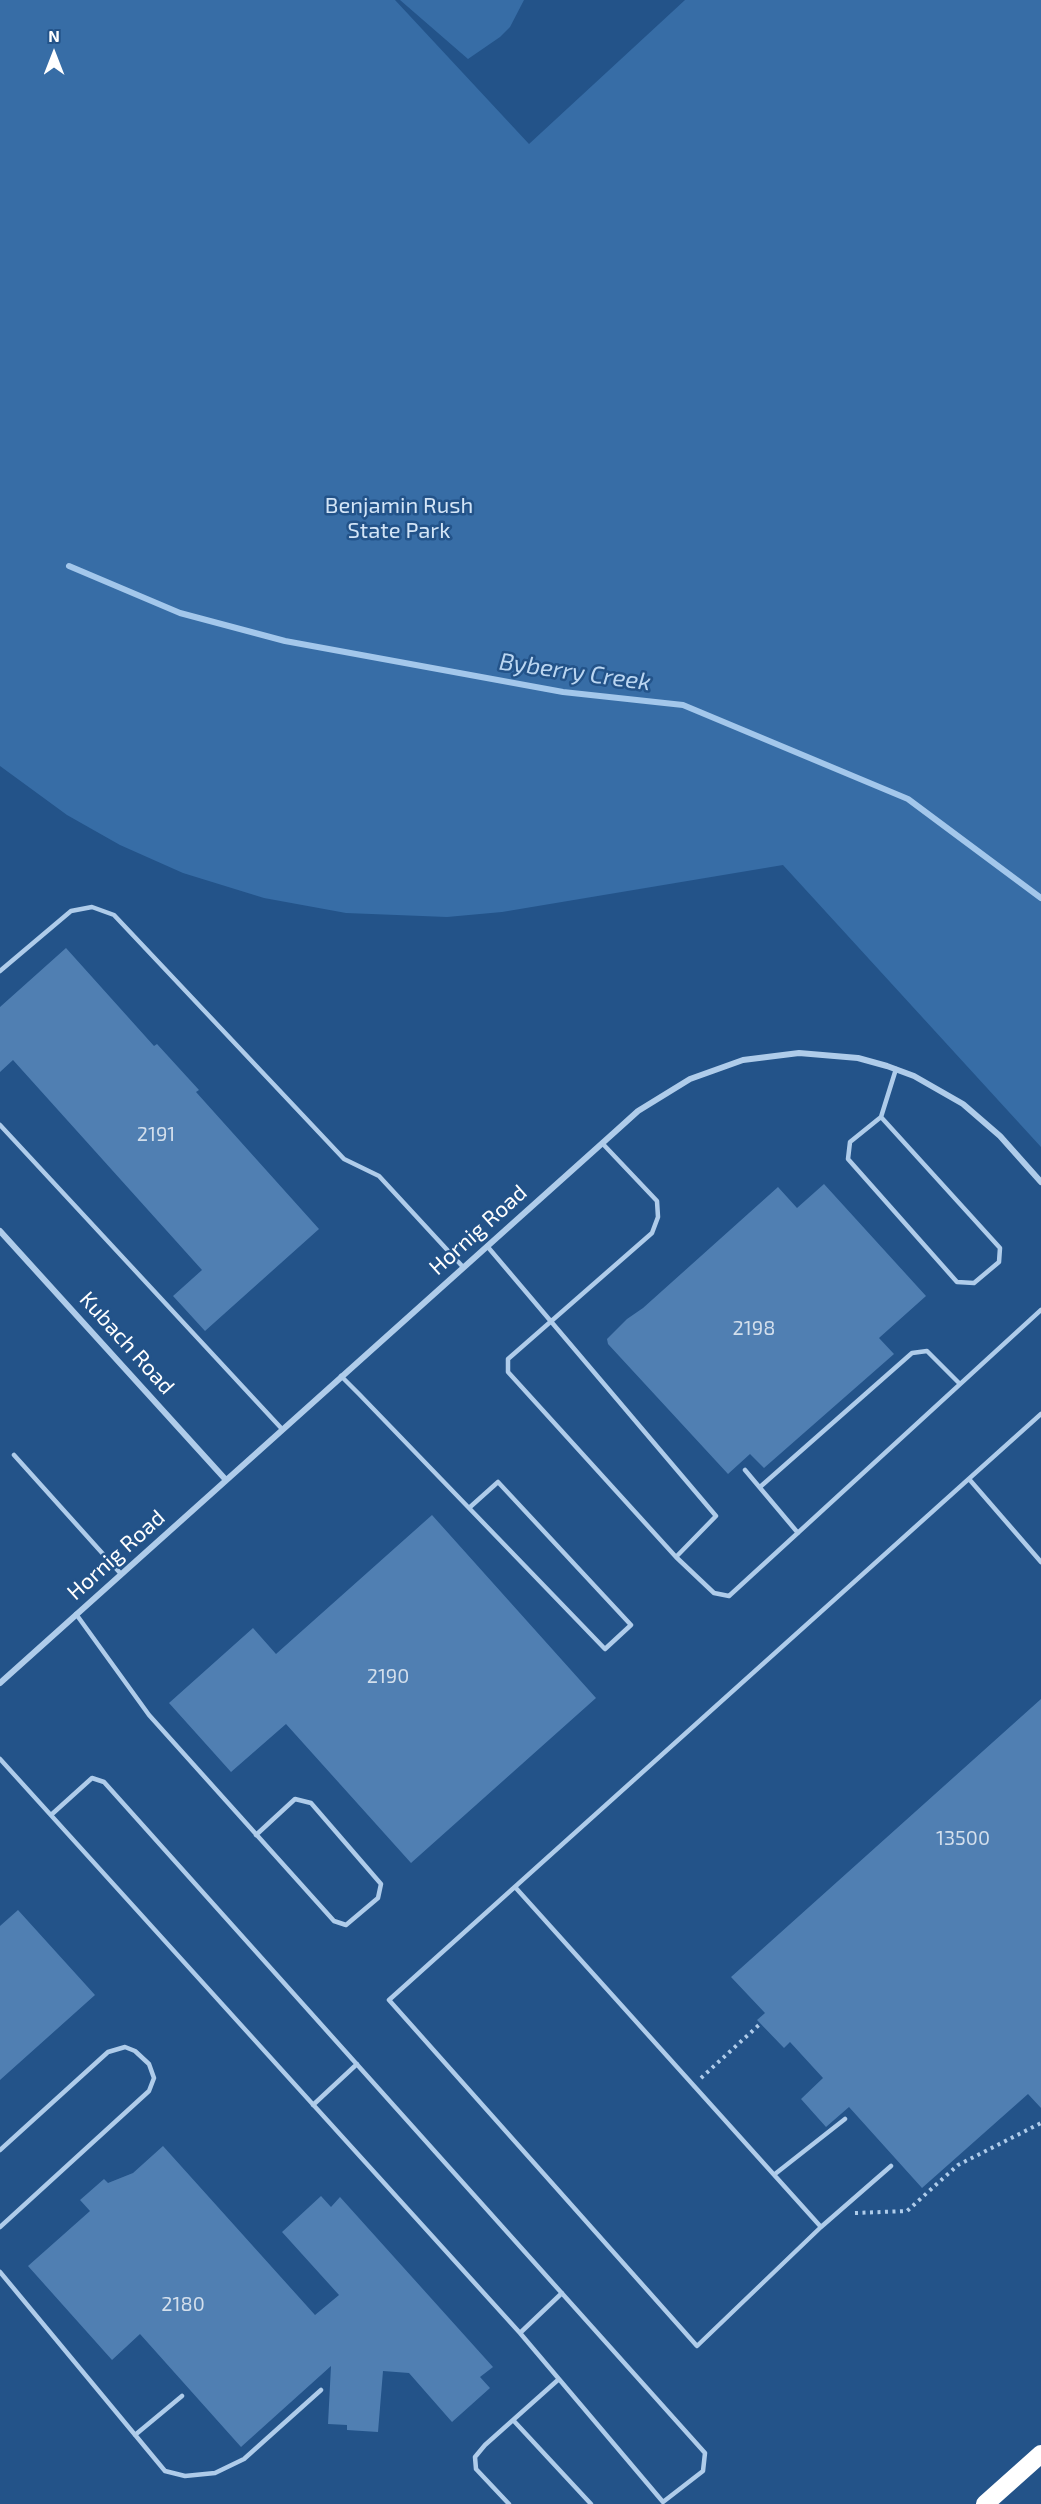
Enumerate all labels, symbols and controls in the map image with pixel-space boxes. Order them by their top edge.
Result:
north arrow [24,24,84,84]
text: N [48,26,60,45]
park label: Benjamin Rush State Park [325,493,473,544]
water label: Byberry Creek [497,647,653,697]
house number: 2191 [137,1122,175,1146]
street label: Hornig Road [424,1179,532,1281]
street label: Kubach Road [74,1286,180,1400]
house number: 2198 [733,1316,775,1340]
street label: Hornig Road [62,1504,170,1606]
house number: 2190 [367,1664,409,1688]
house number: 13500 [936,1826,990,1850]
house number: 2180 [161,2292,205,2316]

